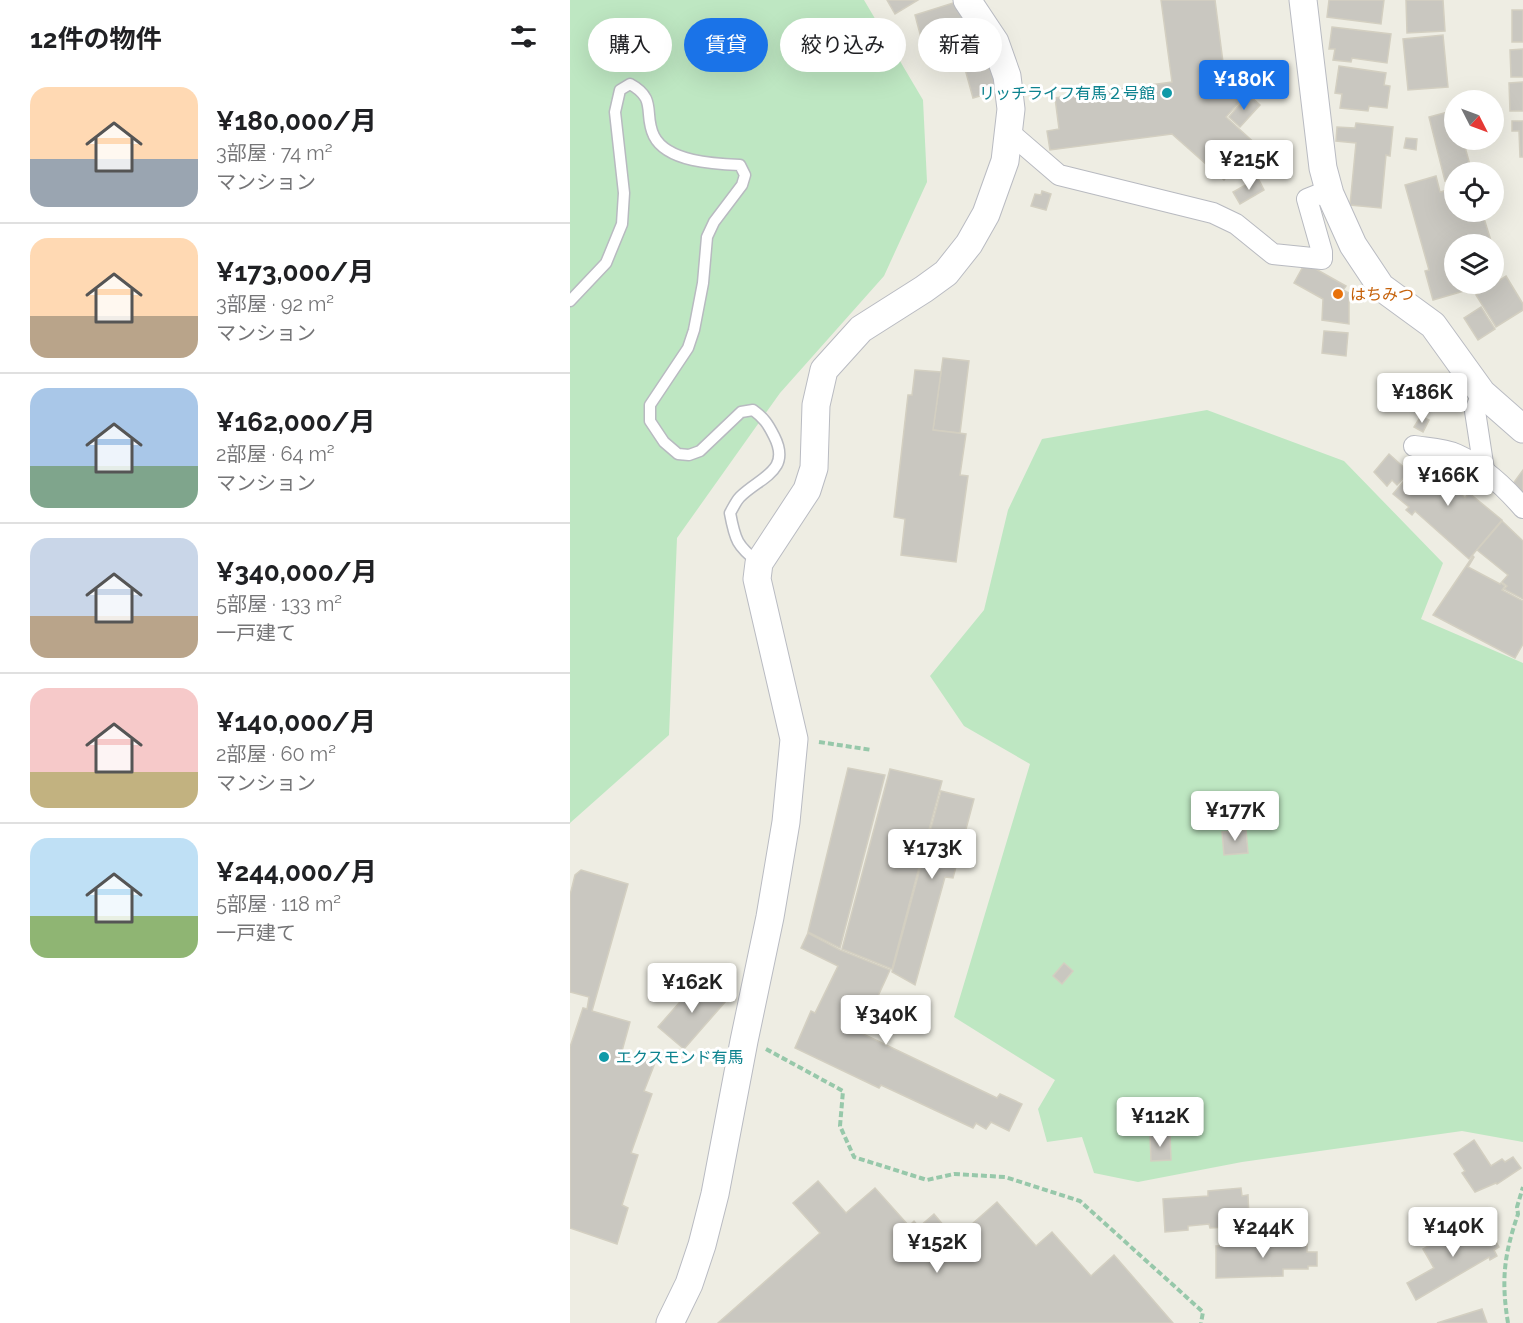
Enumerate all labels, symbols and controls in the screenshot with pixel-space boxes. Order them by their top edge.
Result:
chip: 購入 [588,18,672,72]
chip: 賃貸 [684,18,768,72]
chip: 絞り込み [780,18,906,72]
chip: 新着 [918,18,1002,72]
icon: filters [507,20,540,53]
text: 12件の物件 [30,24,162,54]
pin: ¥180K [1202,60,1286,111]
text: ¥180K [1213,67,1275,91]
place label: リッチライフ有馬２号館 [979,84,1155,103]
marker: リッチライフ有馬２号館 [1160,86,1174,100]
north arrow [1444,90,1504,150]
map controls [1444,90,1504,294]
text: ¥180,000/月 [216,106,377,136]
icon: home [78,111,150,183]
pin: ¥215K [1207,140,1291,191]
text: 3部屋 · 74 m² [216,141,333,165]
text: ¥215K [1219,147,1279,171]
button: locate [1444,162,1504,222]
text: マンション [216,170,316,194]
button: layers [1444,234,1504,294]
text: ¥173,000/月 [216,257,374,287]
icon: home [78,262,150,334]
place label: はちみつ [1350,285,1414,304]
marker: はちみつ [1331,287,1345,301]
text: 3部屋 · 92 m² [216,292,334,316]
text: マンション [216,321,316,345]
pin: ¥186K [1380,373,1464,424]
text: ¥186K [1391,380,1453,404]
text: ¥162,000/月 [216,407,376,437]
icon: home [78,412,150,484]
text: 2部屋 · 64 m² [216,442,335,466]
pin: ¥166K [1406,456,1490,507]
text: ¥166K [1417,463,1479,487]
text: マンション [216,471,316,495]
text: ¥340,000/月 [216,557,378,587]
icon: home [78,562,150,634]
text: 5部屋 · 133 m² [216,592,342,616]
text: 一戸建て [216,621,296,645]
text: ¥140,000/月 [216,707,376,737]
icon: home [78,712,150,784]
text: 2部屋 · 60 m² [216,742,336,766]
text: マンション [216,771,316,795]
pin: ¥177K [1193,791,1277,842]
text: ¥177K [1205,798,1265,822]
pin: ¥173K [890,829,974,880]
text: ¥173K [902,836,962,860]
text: ¥244,000/月 [216,857,377,887]
icon: home [78,862,150,934]
text: 5部屋 · 118 m² [216,892,341,916]
text: 一戸建て [216,921,296,945]
pin: ¥162K [650,963,734,1014]
text: ¥162K [662,970,722,994]
pin: ¥340K [844,995,928,1046]
text: ¥340K [855,1002,917,1026]
place label: エクスモンド有馬 [616,1048,744,1067]
marker: エクスモンド有馬 [597,1050,611,1064]
pin: ¥112K [1118,1097,1202,1148]
text: ¥112K [1131,1104,1189,1128]
pin: ¥140K [1411,1207,1495,1258]
pin: ¥244K [1221,1208,1305,1259]
text: ¥140K [1422,1214,1484,1238]
text: ¥244K [1232,1215,1294,1239]
pin: ¥152K [895,1223,979,1274]
text: ¥152K [907,1230,967,1254]

